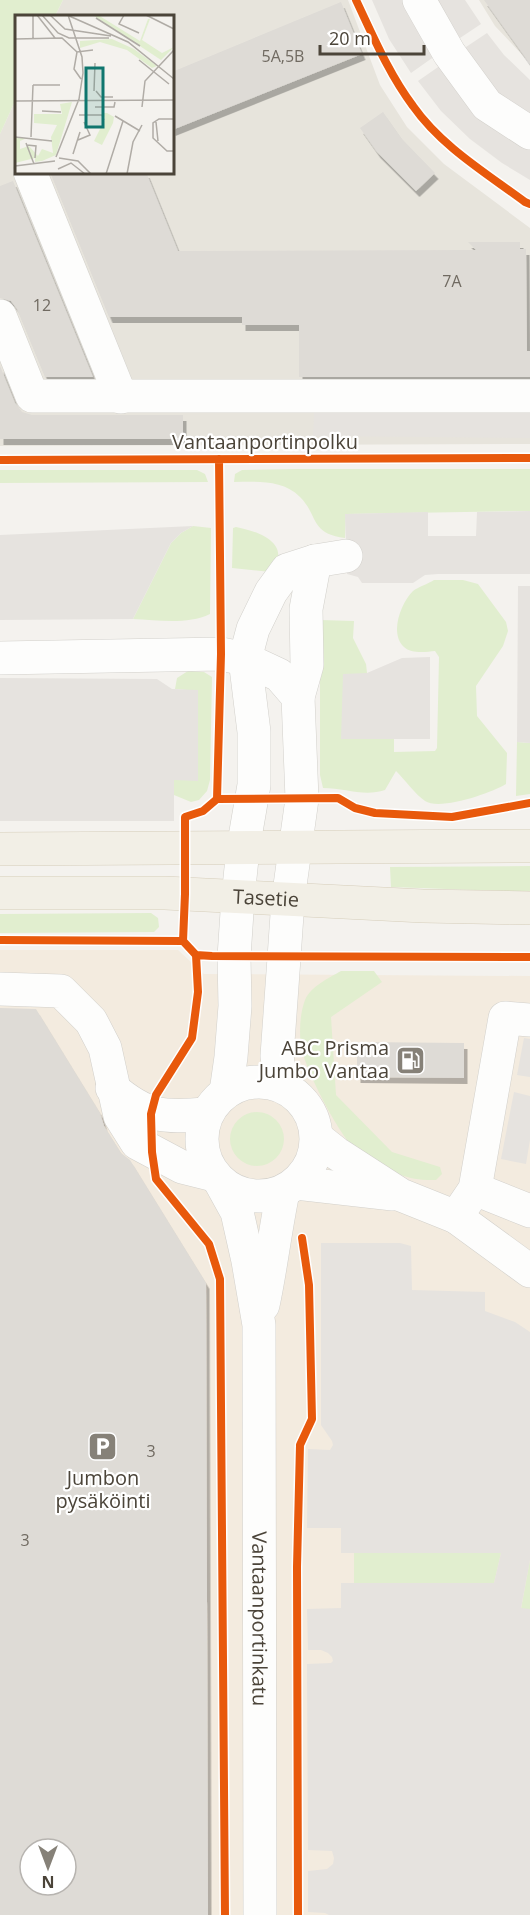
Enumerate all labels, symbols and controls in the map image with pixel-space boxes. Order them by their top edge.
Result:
inset map [15,15,174,174]
scale bar [320,18,424,56]
text: 20 m [329,26,371,50]
house number: 5A,5B [262,45,304,67]
house number: 7A [442,270,463,292]
house number: 12 [33,294,51,316]
street label: Vantaanportinpolku [172,428,358,455]
street label: Tasetie [232,882,300,913]
place label: ABC Prisma Jumbo Vantaa [257,1034,389,1084]
fuel station icon: ABC Prisma Jumbo Vantaa [394,1044,426,1076]
parking icon: Jumbon pysäköinti [87,1431,119,1463]
house number: 3 [146,1440,156,1462]
place label: Jumbon pysäköinti [56,1464,150,1514]
house number: 3 [20,1529,30,1551]
street label: Vantaanportinkatu [246,1531,274,1706]
north arrow [18,1837,78,1897]
text: N [41,1871,55,1893]

